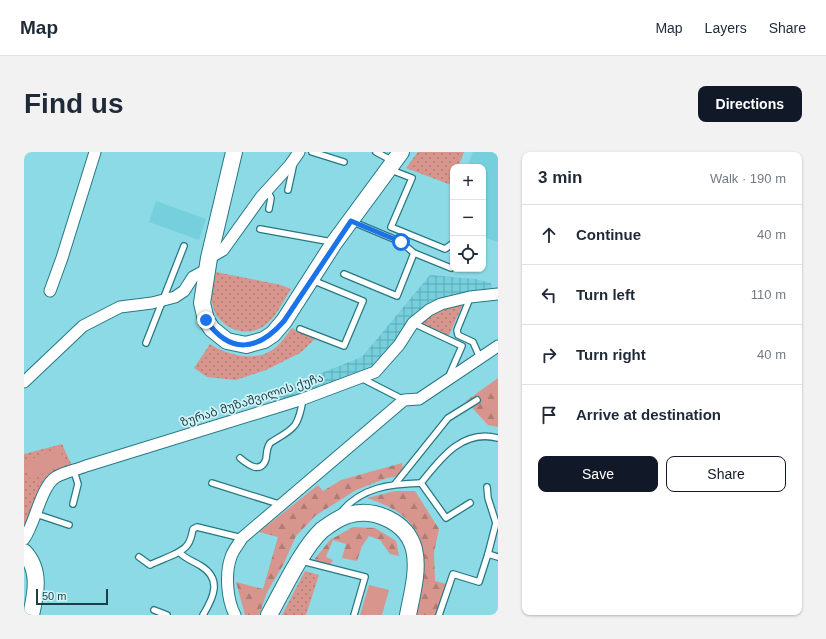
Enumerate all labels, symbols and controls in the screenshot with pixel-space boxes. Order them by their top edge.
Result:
text: Map [20,17,58,38]
text: Map [655,20,683,36]
text: Layers [705,20,747,36]
text: Share [769,20,806,36]
button: Directions [698,86,802,122]
text: Find us [24,88,124,119]
map controls [450,164,486,272]
button: + [450,164,486,200]
text: 3 min [538,168,582,187]
text: Walk · 190 m [710,171,786,186]
button: − [450,200,486,236]
icon: ahead [538,224,560,246]
text: Continue [576,226,641,243]
text: 40 m [757,227,786,242]
route start [392,233,410,251]
button: locate [450,236,486,272]
icon: left [538,284,560,306]
text: Turn left [576,286,635,303]
text: 110 m [751,287,786,302]
route end [197,311,215,329]
icon: right [538,344,560,366]
text: Turn right [576,346,646,363]
text: 40 m [757,347,786,362]
street label: ზურაბ მუზაშვილის ქუჩა [179,370,325,431]
icon: arrive [538,404,560,426]
text: Arrive at destination [576,406,721,423]
button: Save [538,456,658,492]
button: Share [666,456,786,492]
scale bar [36,587,108,606]
text: 50 m [42,590,66,602]

